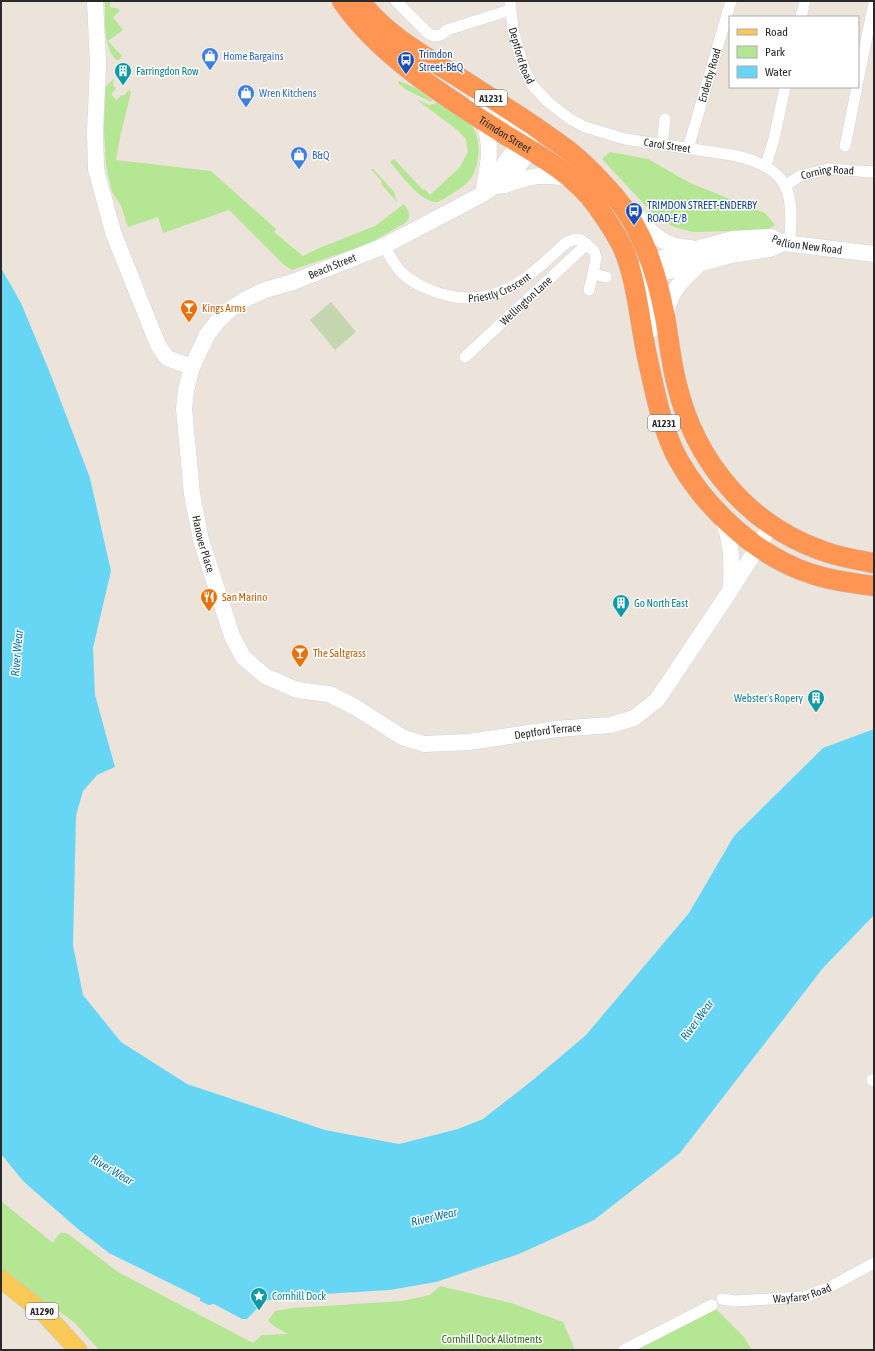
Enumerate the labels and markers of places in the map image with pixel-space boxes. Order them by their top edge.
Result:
shop icon: Home Bargains [200,46,220,71]
place label: Trimdon Street-B&Q [419,48,464,73]
place label: Home Bargains [223,50,284,62]
bus stop icon: Trimdon Street-B&Q [396,50,416,75]
building icon: Farringdon Row [113,61,133,86]
place label: Farringdon Row [136,65,199,77]
shop icon: Wren Kitchens [236,83,256,108]
place label: Wren Kitchens [259,87,317,99]
shop icon: B&Q [289,145,309,170]
place label: B&Q [312,149,330,161]
place label: TRIMDON STREET-ENDERBY ROAD-E/B [647,199,757,224]
bus stop icon: TRIMDON STREET-ENDERBY ROAD-E/B [624,201,644,226]
bar icon: Kings Arms [179,298,199,323]
place label: Kings Arms [202,302,246,314]
restaurant icon: San Marino [199,587,219,612]
place label: San Marino [222,591,267,603]
building icon: Go North East [611,593,631,618]
place label: Go North East [634,597,688,609]
bar icon: The Saltgrass [290,643,310,668]
place label: The Saltgrass [313,647,366,659]
building icon: Webster's Ropery [806,688,826,713]
place label: Webster's Ropery [734,692,803,704]
place icon: Cornhill Dock [249,1286,269,1311]
place label: Cornhill Dock [272,1290,326,1302]

